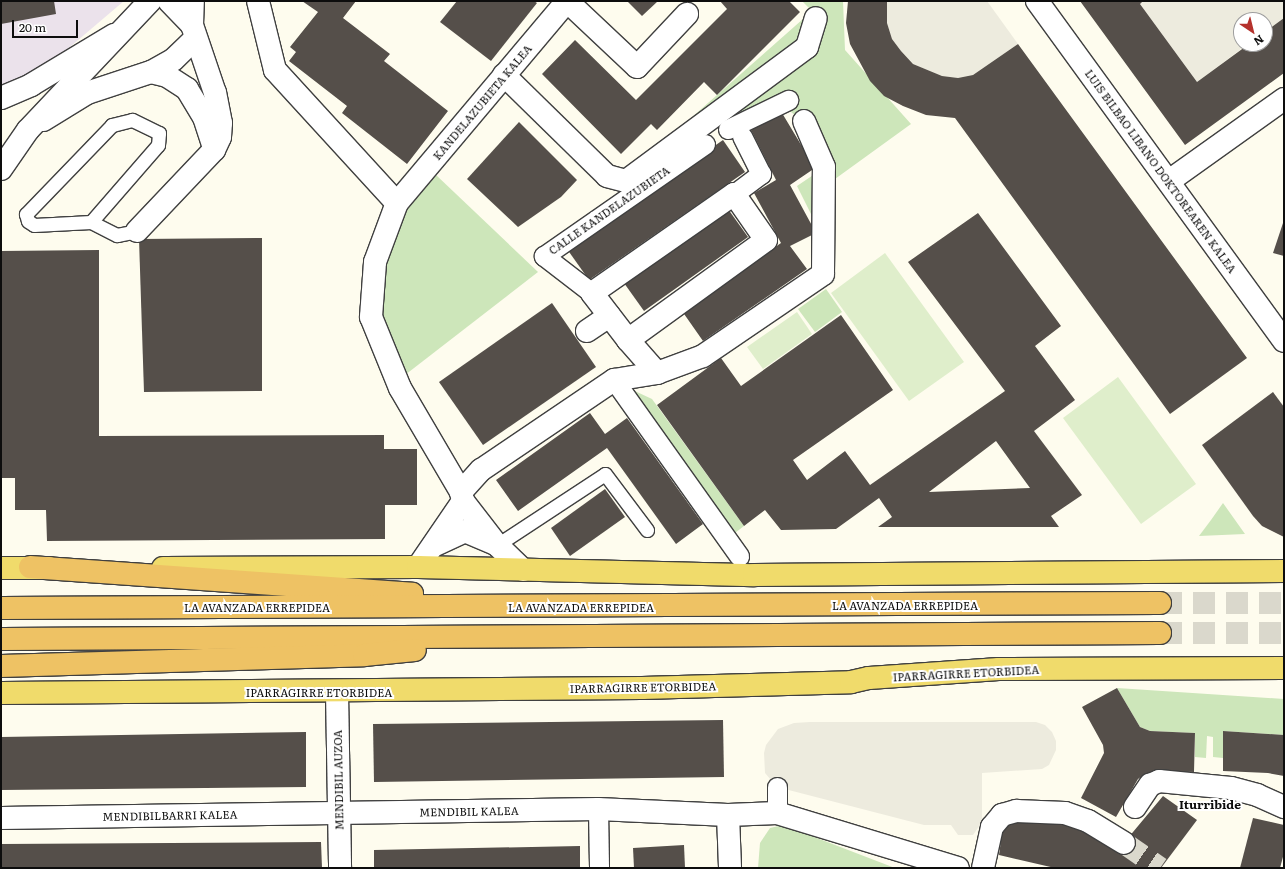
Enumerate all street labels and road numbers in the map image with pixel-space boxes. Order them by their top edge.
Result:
street label: KANDELAZUBIETA KALEA [430,42,534,162]
street label: LUIS BILBAO LIBANO DOKTOREAREN KALEA [1083,67,1239,275]
street label: CALLE KANDELAZUBIETA [546,163,672,257]
street label: LA AVANZADA ERREPIDEA [832,598,978,612]
street label: LA AVANZADA ERREPIDEA [184,600,330,614]
street label: LA AVANZADA ERREPIDEA [508,600,654,614]
street label: IPARRAGIRRE ETORBIDEA [892,663,1040,683]
street label: IPARRAGIRRE ETORBIDEA [570,679,716,695]
street label: IPARRAGIRRE ETORBIDEA [246,685,392,699]
street label: MENDIBIL AUZOA [331,730,345,830]
street label: MENDIBIL KALEA [419,804,519,818]
street label: MENDIBILBARRI KALEA [102,807,238,823]

